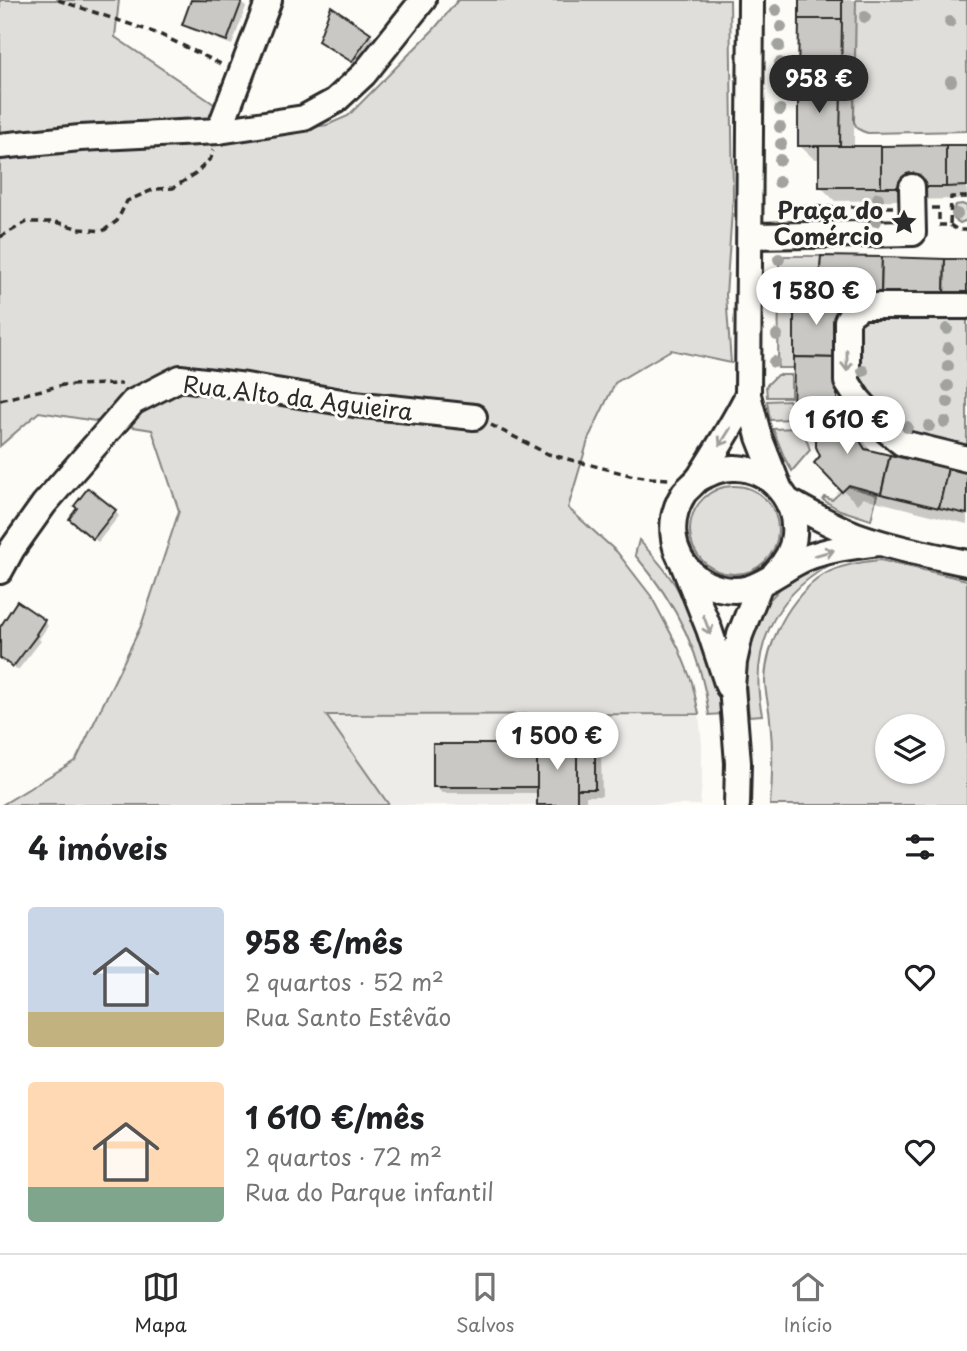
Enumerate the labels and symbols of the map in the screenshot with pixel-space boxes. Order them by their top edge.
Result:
pin: 958 € [770,55,868,115]
place label: Praça do Comércio [773,192,883,253]
place icon: Praça do Comércio [889,207,919,237]
pin: 1 580 € [751,268,881,327]
one-way arrow [840,349,854,372]
street label: Rua Alto da Aguieira [181,366,415,429]
pin: 1 610 € [782,396,912,456]
one-way arrow [718,427,733,446]
one-way arrow [812,546,834,559]
one-way arrow [702,614,715,635]
pin: 1 500 € [492,712,622,772]

